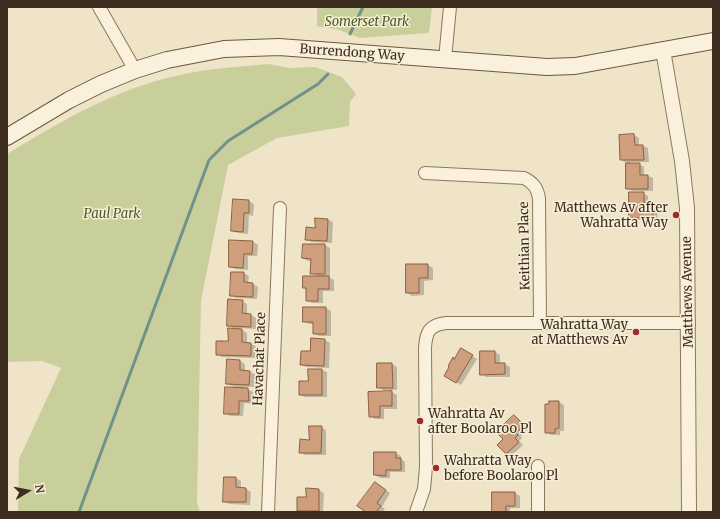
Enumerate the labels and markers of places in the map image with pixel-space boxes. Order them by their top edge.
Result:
place label: Matthews Av after Wahratta Way [554,200,668,231]
marker: Matthews Av after Wahratta Way [671,210,681,220]
place label: Wahratta Way at Matthews Av [531,317,628,348]
marker: Wahratta Way at Matthews Av [631,327,641,337]
place label: Wahratta Av after Boolaroo Pl [428,406,532,437]
marker: Wahratta Av after Boolaroo Pl [415,416,425,426]
place label: Wahratta Way before Boolaroo Pl [444,453,558,484]
marker: Wahratta Way before Boolaroo Pl [431,463,441,473]

